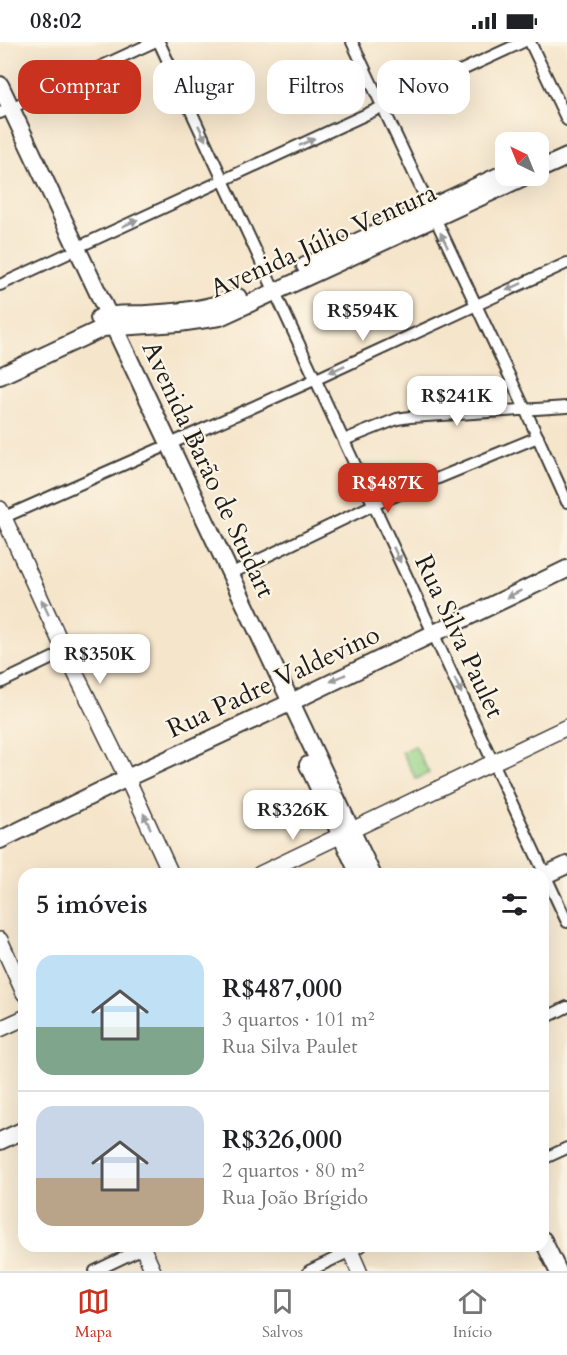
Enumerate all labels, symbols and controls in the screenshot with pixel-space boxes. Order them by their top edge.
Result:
text: 08:02 [30,6,81,36]
chip: Comprar [18,60,141,114]
chip: Alugar [153,60,255,114]
chip: Filtros [267,60,365,114]
chip: Novo [377,60,470,114]
one-way arrow [197,125,206,142]
north arrow [495,132,549,186]
map controls [495,132,549,186]
one-way arrow [298,137,315,146]
street label: Avenida Júlio Ventura [204,175,442,306]
one-way arrow [121,219,138,228]
one-way arrow [440,231,450,249]
one-way arrow [505,282,522,291]
pin: R$594K [314,291,412,342]
text: R$594K [327,297,399,324]
street label: Avenida Barão de Studart [134,335,283,603]
one-way arrow [329,365,346,374]
pin: R$241K [408,376,506,427]
text: R$241K [421,382,493,409]
pin: R$487K [339,463,437,514]
text: R$487K [352,469,424,496]
one-way arrow [393,546,402,563]
street label: Rua Silva Paulet [406,549,513,724]
one-way arrow [506,590,523,599]
one-way arrow [40,598,50,616]
street label: Rua Padre Valdevino [161,617,385,746]
pin: R$350K [51,634,149,685]
text: R$350K [64,640,136,667]
one-way arrow [330,674,347,683]
one-way arrow [454,677,463,694]
pin: R$326K [244,790,342,841]
text: R$326K [257,796,329,823]
one-way arrow [142,812,152,830]
text: 5 imóveis [36,887,148,922]
icon: filters [498,888,531,921]
text: R$487,000 [222,971,342,1006]
icon: home [84,979,156,1051]
text: 3 quartos · 101 m² [222,1006,375,1033]
text: Rua Silva Paulet [222,1033,358,1060]
text: R$326,000 [222,1122,342,1157]
icon: home [84,1130,156,1202]
text: 2 quartos · 80 m² [222,1157,364,1184]
text: Rua João Brígido [222,1184,368,1211]
tab: Mapa [75,1285,112,1343]
tab: Salvos [262,1285,303,1343]
tab: Início [453,1285,492,1343]

